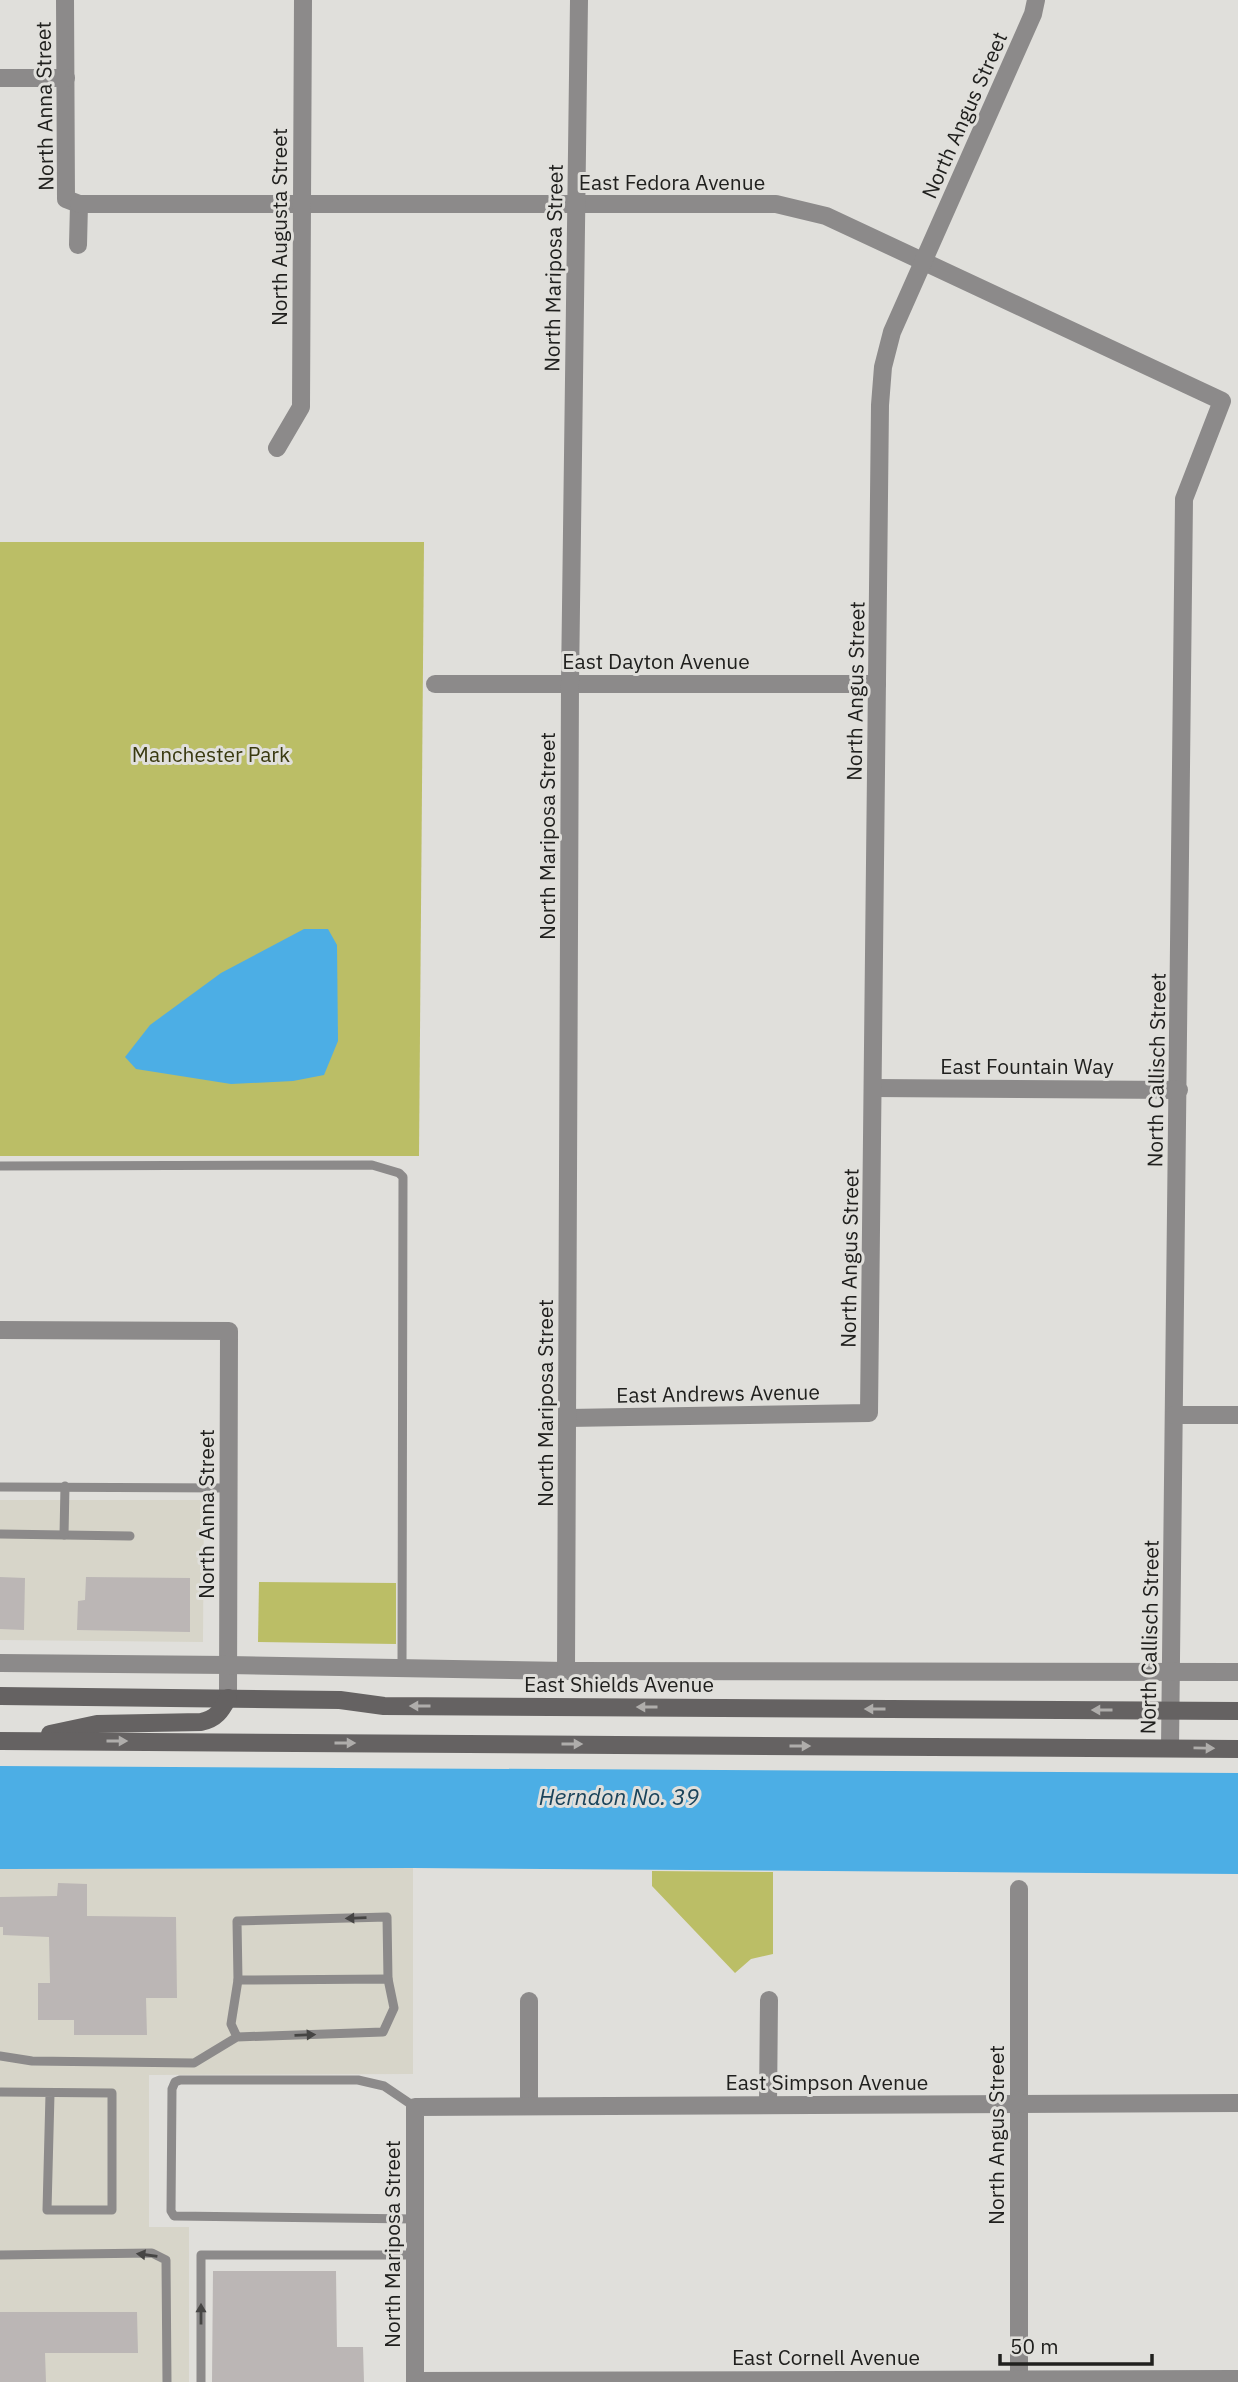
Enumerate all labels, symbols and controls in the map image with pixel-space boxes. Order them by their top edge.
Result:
street label: North Anna Street [29,21,59,191]
street label: North Angus Street [915,27,1013,203]
street label: North Augusta Street [265,128,293,326]
street label: North Mariposa Street [537,164,569,372]
street label: East Fedora Avenue [579,168,765,196]
street label: North Angus Street [839,601,871,781]
street label: East Dayton Avenue [562,647,750,675]
street label: North Mariposa Street [533,732,561,940]
park label: Manchester Park [132,740,290,768]
street label: North Callisch Street [1140,972,1172,1168]
street label: East Fountain Way [940,1052,1114,1080]
street label: North Angus Street [833,1168,865,1348]
street label: North Mariposa Street [531,1299,559,1507]
street label: East Andrews Avenue [616,1377,820,1409]
street label: North Anna Street [192,1429,220,1599]
street label: North Callisch Street [1133,1539,1165,1735]
street label: East Shields Avenue [524,1670,714,1698]
one-way arrow [409,1700,431,1712]
one-way arrow [636,1701,658,1713]
one-way arrow [864,1703,886,1715]
one-way arrow [1091,1704,1113,1716]
one-way arrow [106,1736,128,1747]
one-way arrow [334,1737,356,1749]
one-way arrow [561,1738,583,1750]
one-way arrow [789,1740,811,1752]
one-way arrow [1193,1742,1215,1754]
water label: Herndon No. 39 [539,1781,699,1811]
one-way arrow [345,1912,367,1923]
one-way arrow [294,2029,316,2040]
street label: North Angus Street [982,2045,1010,2225]
street label: East Simpson Avenue [726,2068,928,2096]
street label: North Mariposa Street [378,2140,406,2348]
one-way arrow [136,2250,158,2261]
one-way arrow [195,2303,207,2325]
scale bar [1000,2322,1152,2366]
text: 50 m [1010,2332,1059,2360]
street label: East Cornell Avenue [732,2343,920,2371]

